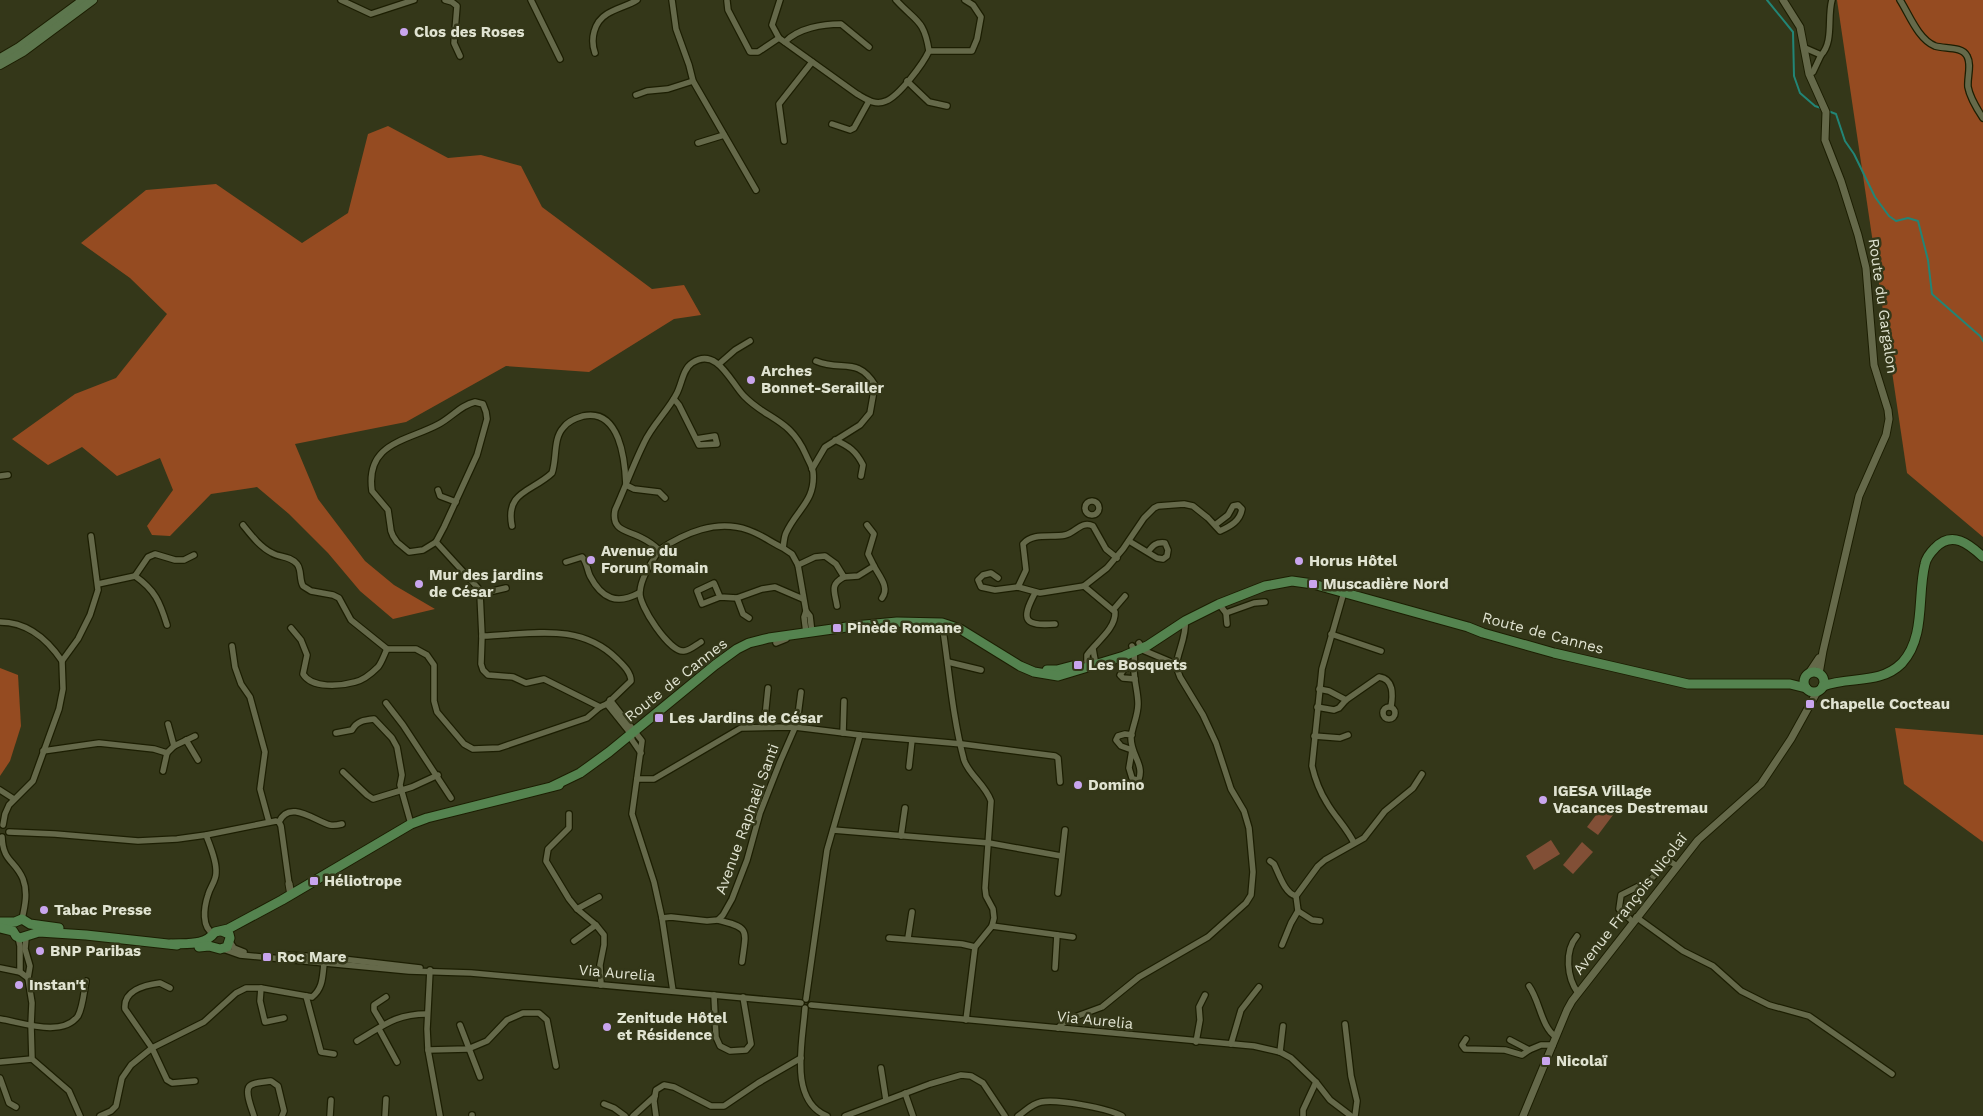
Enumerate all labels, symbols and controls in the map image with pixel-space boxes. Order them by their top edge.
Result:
place label: Clos des Roses [414,23,525,41]
marker: Clos des Roses [398,26,410,38]
street label: Route du Gargalon [1865,237,1901,375]
place label: Arches Bonnet-Serailler [761,362,885,397]
marker: Arches Bonnet-Serailler [745,374,757,386]
place label: Avenue du Forum Romain [601,542,708,577]
place label: Horus Hôtel [1309,552,1397,570]
marker: Avenue du Forum Romain [585,554,597,566]
marker: Horus Hôtel [1293,555,1305,567]
place label: Mur des jardins de César [429,566,543,601]
place label: Muscadière Nord [1323,575,1449,593]
marker: Mur des jardins de César [413,578,425,590]
marker: Muscadière Nord [1307,578,1319,590]
street label: Route de Cannes [1480,608,1606,658]
place label: Pinède Romane [847,619,962,637]
marker: Pinède Romane [831,622,843,634]
street label: Route de Cannes [621,634,731,726]
place label: Les Bosquets [1088,656,1187,674]
marker: Les Bosquets [1072,659,1084,671]
place label: Chapelle Cocteau [1820,695,1950,713]
marker: Chapelle Cocteau [1804,698,1816,710]
place label: Les Jardins de César [669,709,823,727]
marker: Les Jardins de César [653,712,665,724]
street label: Avenue Raphaël Santi [711,741,783,897]
place label: Domino [1088,776,1145,794]
marker: Domino [1072,779,1084,791]
place label: IGESA Village Vacances Destremau [1553,782,1708,817]
marker: IGESA Village Vacances Destremau [1537,794,1549,806]
street label: Avenue François Nicolaï [1569,829,1691,978]
place label: Héliotrope [324,872,402,890]
marker: Héliotrope [308,875,320,887]
place label: Tabac Presse [54,901,152,919]
marker: Tabac Presse [38,904,50,916]
place label: BNP Paribas [50,942,141,960]
marker: BNP Paribas [34,945,46,957]
place label: Roc Mare [277,948,347,966]
marker: Roc Mare [261,951,273,963]
street label: Via Aurelia [578,961,657,985]
place label: Instan't [29,976,86,994]
marker: Instan't [13,979,25,991]
street label: Via Aurelia [1056,1007,1135,1033]
place label: Zenitude Hôtel et Résidence [617,1009,727,1044]
marker: Zenitude Hôtel et Résidence [601,1021,613,1033]
place label: Nicolaï [1556,1052,1608,1070]
marker: Nicolaï [1540,1055,1552,1067]

